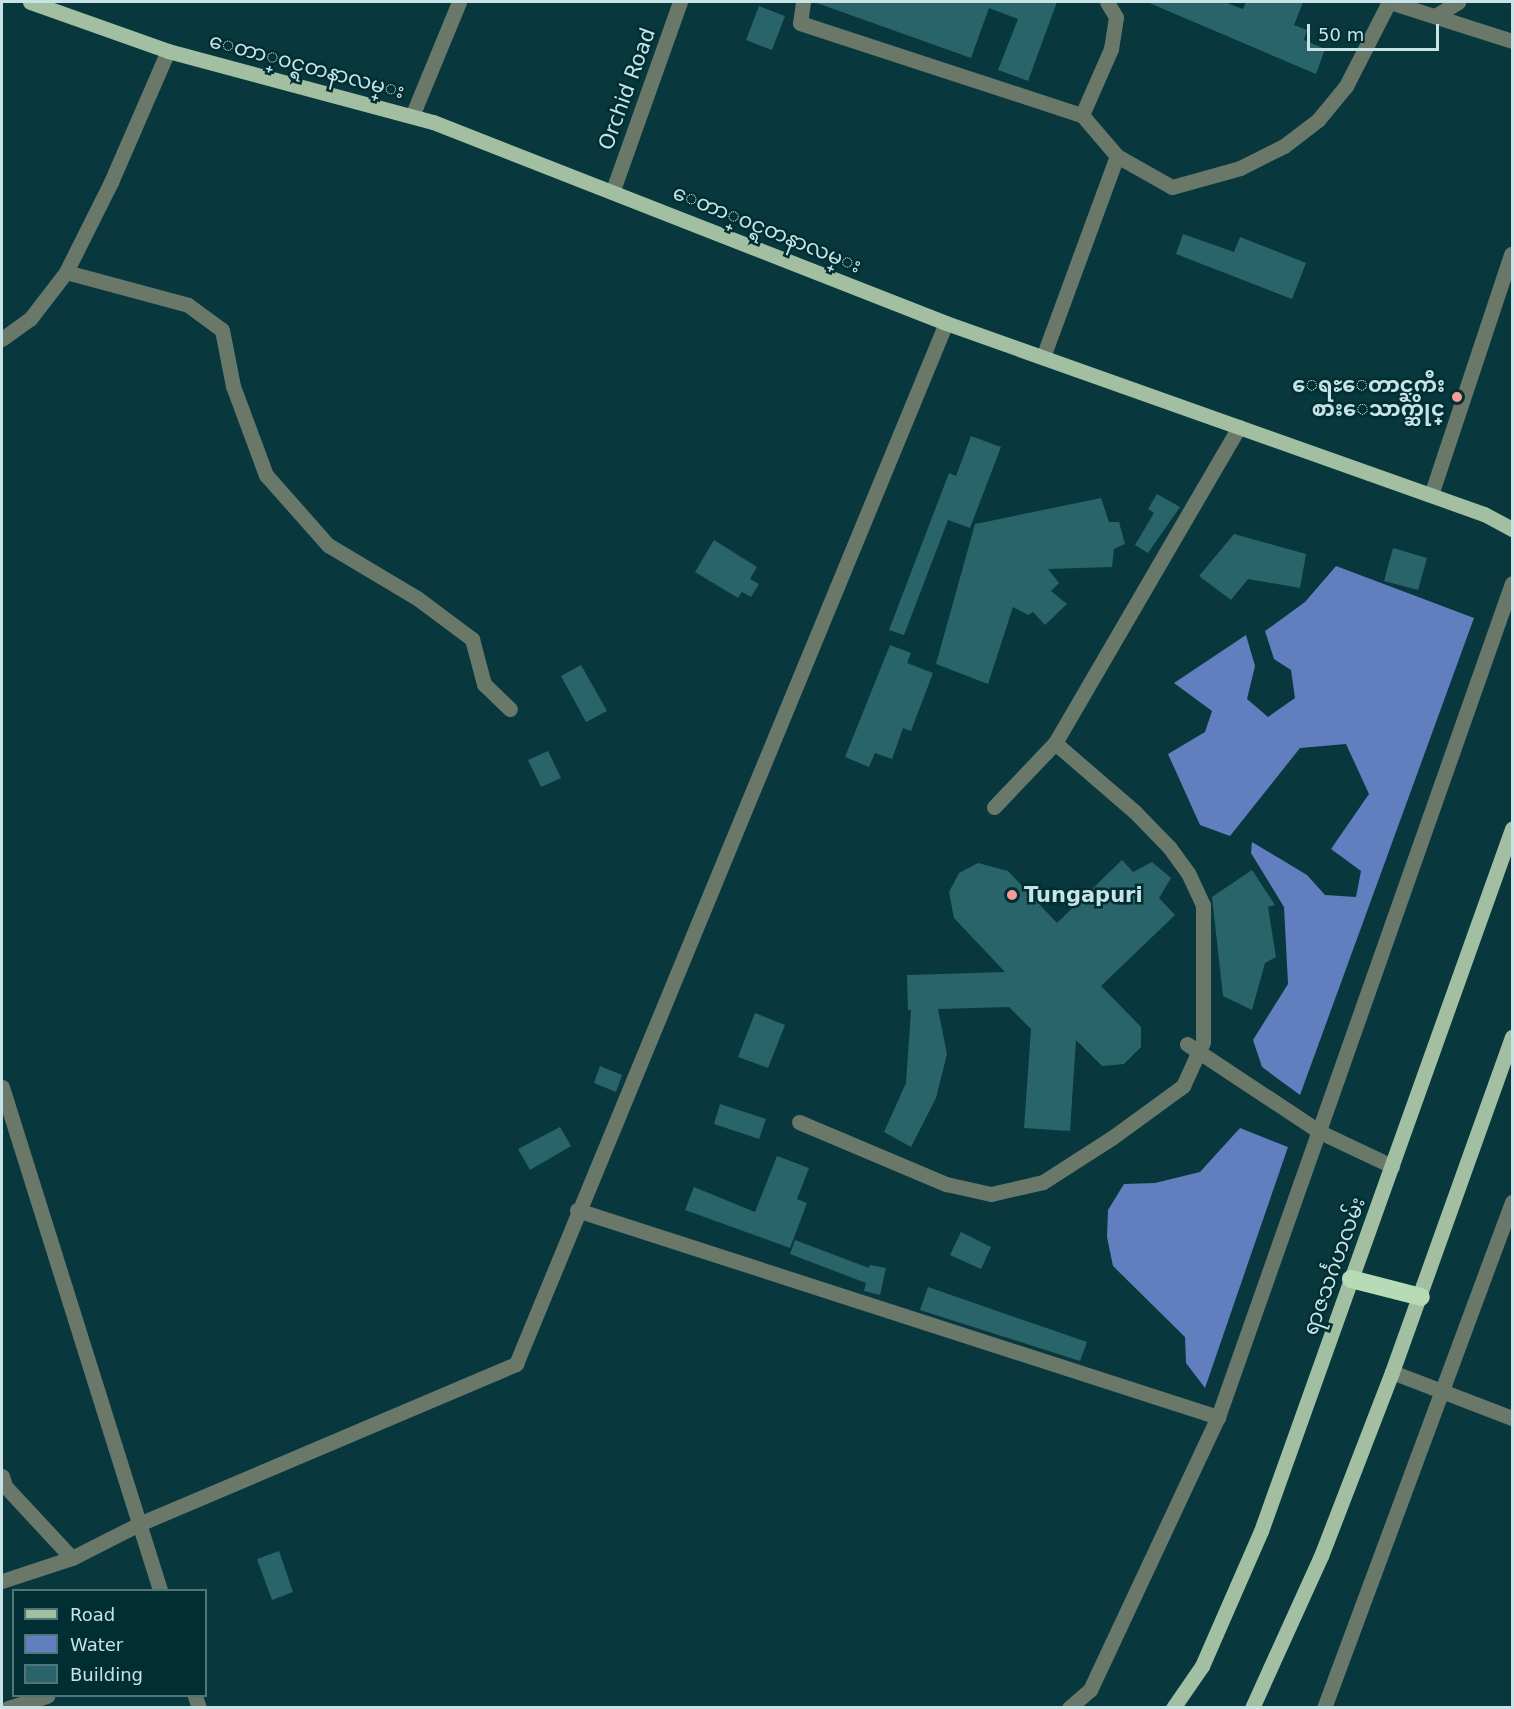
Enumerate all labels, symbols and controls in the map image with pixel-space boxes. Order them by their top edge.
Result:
scale bar [1310,12,1442,50]
text: 50 m [1318,24,1364,45]
street label: Orchid Road [593,25,661,153]
street label: ေတာ္၀င္ရတနာလမ္း [207,28,407,104]
street label: ေတာ္၀င္ရတနာလမ္း [669,180,865,278]
place label: ေရႊေတာင္ႀကီး စားေသာက္ဆိုင္ [1292,372,1445,422]
marker: ေရႊေတာင္ႀကီး စားေသာက္ဆိုင္ [1450,390,1464,404]
place label: Tungapuri [1024,882,1143,908]
marker: Tungapuri [1005,888,1019,902]
street label: ရာဇသင်္ဂဟလမ်း [1297,1194,1371,1338]
legend [12,1589,207,1697]
text: Road [70,1604,115,1625]
text: Water [70,1634,123,1655]
text: Building [70,1664,143,1685]

